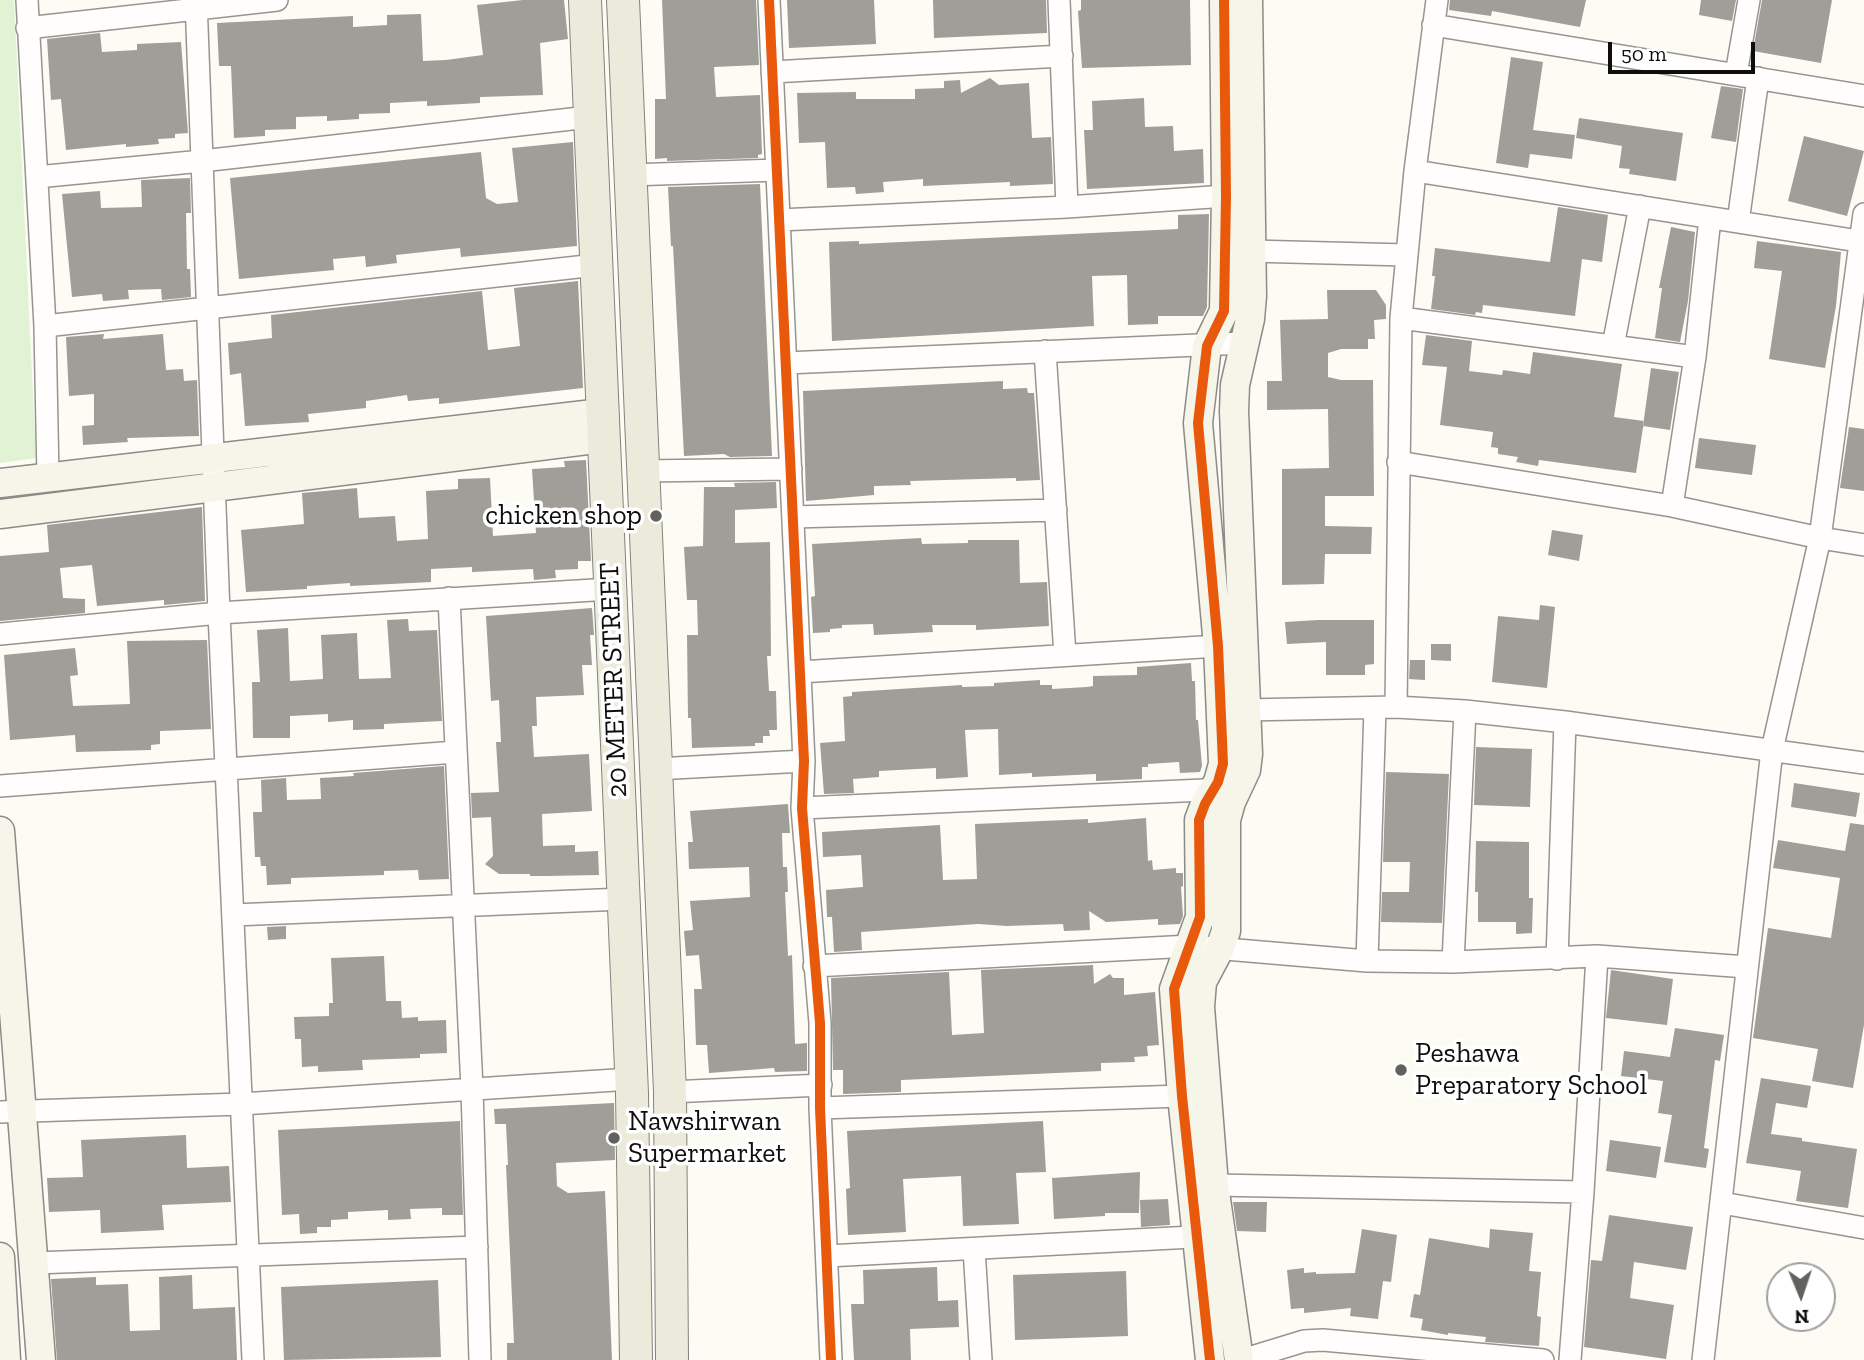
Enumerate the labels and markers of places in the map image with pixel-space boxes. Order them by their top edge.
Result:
place label: chicken shop [485,499,642,533]
marker: chicken shop [648,508,664,524]
place label: Peshawa Preparatory School [1415,1037,1647,1103]
marker: Peshawa Preparatory School [1393,1062,1409,1078]
place label: Nawshirwan Supermarket [628,1105,786,1171]
marker: Nawshirwan Supermarket [606,1130,622,1146]

